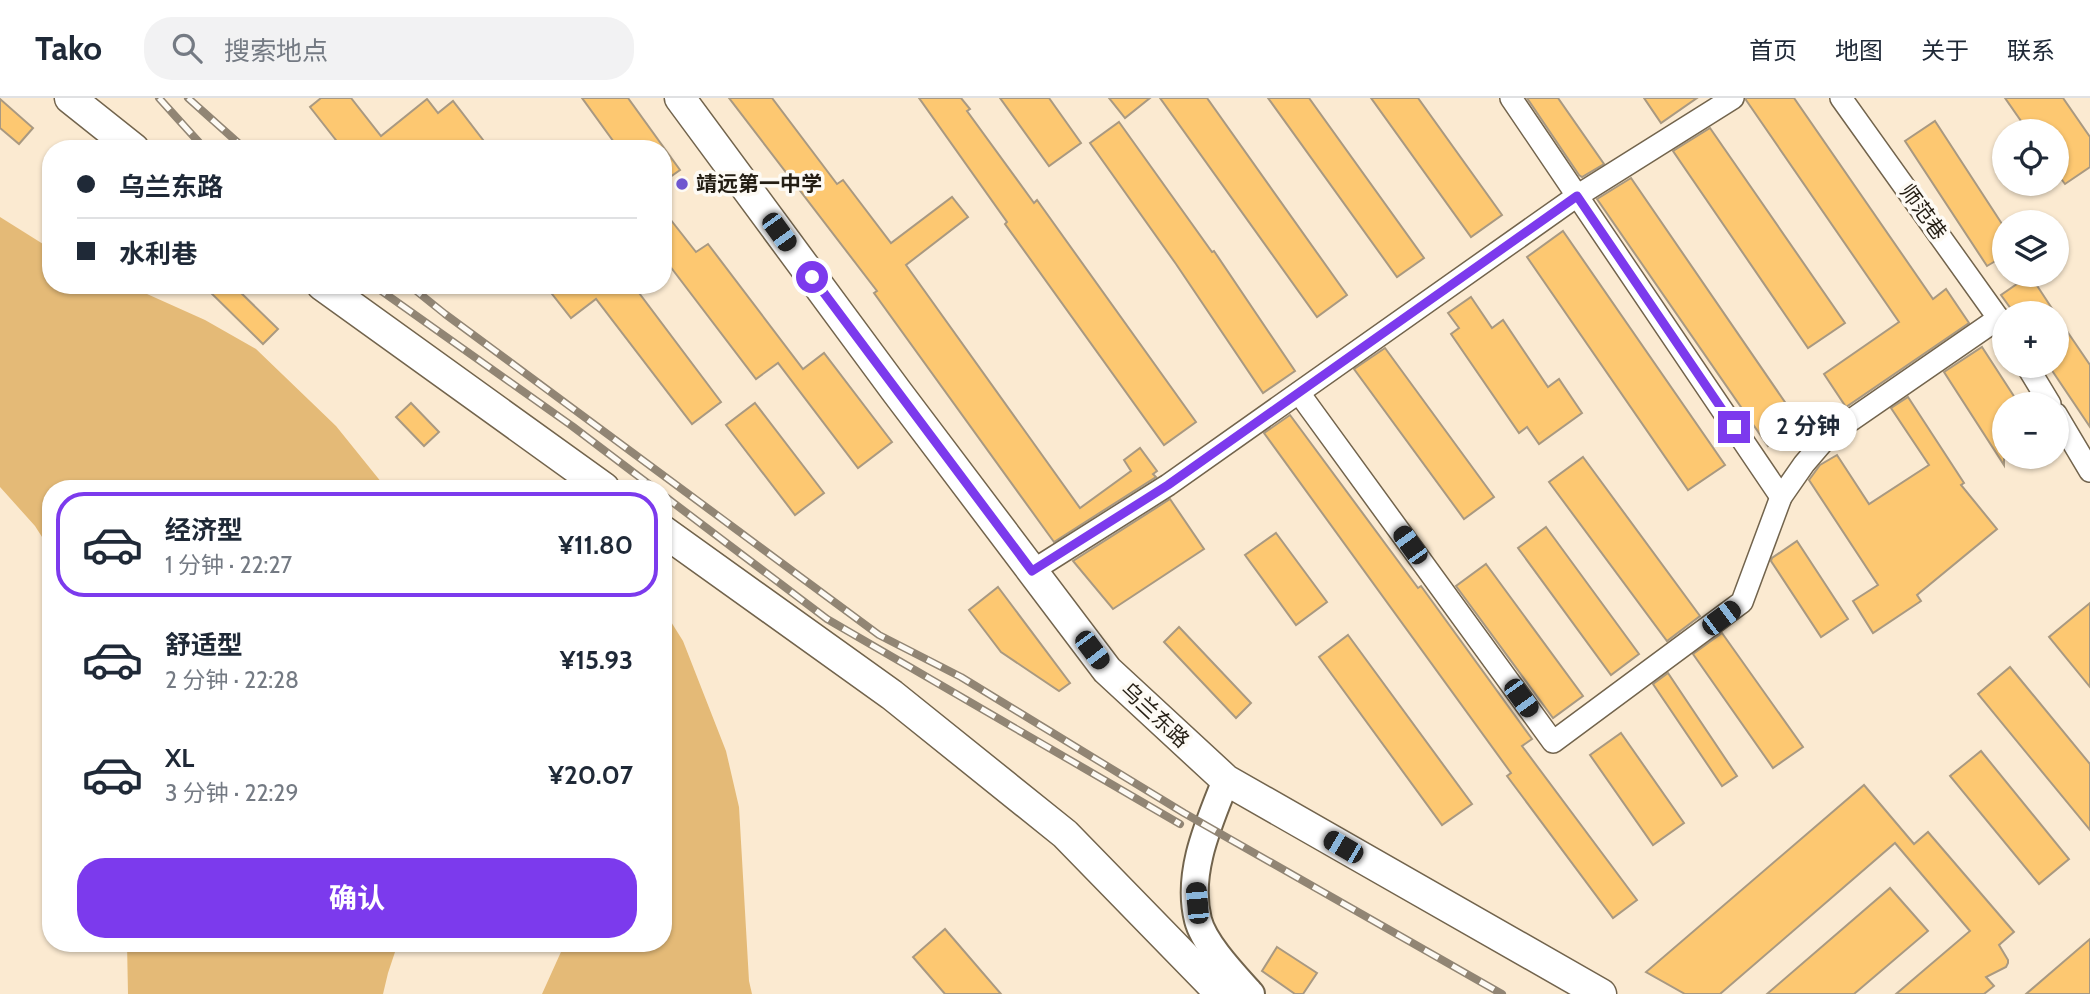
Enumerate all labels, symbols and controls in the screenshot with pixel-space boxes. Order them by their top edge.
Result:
search box [144,17,634,80]
text: Tako [35,28,102,68]
icon: search [168,29,206,67]
text: 搜索地点 [224,35,328,67]
text: 首页 [1749,36,1797,65]
text: 地图 [1835,36,1883,65]
text: 关于 [1921,36,1969,65]
text: 联系 [2007,36,2055,65]
map controls [1992,119,2069,469]
button: locate [1992,119,2069,196]
text: 乌兰东路 [119,171,223,203]
place label: 靖远第一中学 [696,171,822,196]
marker: 靖远第一中学 [674,176,690,192]
street label: 师范巷 [1895,179,1952,245]
car [759,209,800,255]
button: layers [1992,210,2069,287]
text: 水利巷 [119,238,197,270]
route start [796,261,828,293]
button: + [1992,301,2069,378]
button: − [1992,392,2069,469]
callout: 2 分钟 [1758,402,1856,452]
route end [1718,411,1750,443]
text: 2 分钟 [1776,412,1840,440]
icon: car [81,513,144,576]
text: 经济型 [165,514,243,546]
car [1390,522,1431,568]
text: ¥11.80 [558,529,633,561]
text: 1 分钟 · 22:27 [165,551,292,579]
car [1698,597,1745,639]
car [1071,627,1114,673]
icon: car [81,628,144,691]
text: 舒适型 [165,629,243,661]
text: ¥15.93 [560,644,633,676]
text: 2 分钟 · 22:28 [165,666,299,694]
car [1501,675,1542,721]
street label: 乌兰东路 [1116,677,1195,752]
text: XL [165,742,194,774]
icon: car [81,743,144,806]
text: ¥20.07 [548,759,633,791]
text: 3 分钟 · 22:29 [165,779,298,807]
car [1320,827,1367,867]
button: 确认 [77,858,637,938]
car [1185,881,1210,925]

